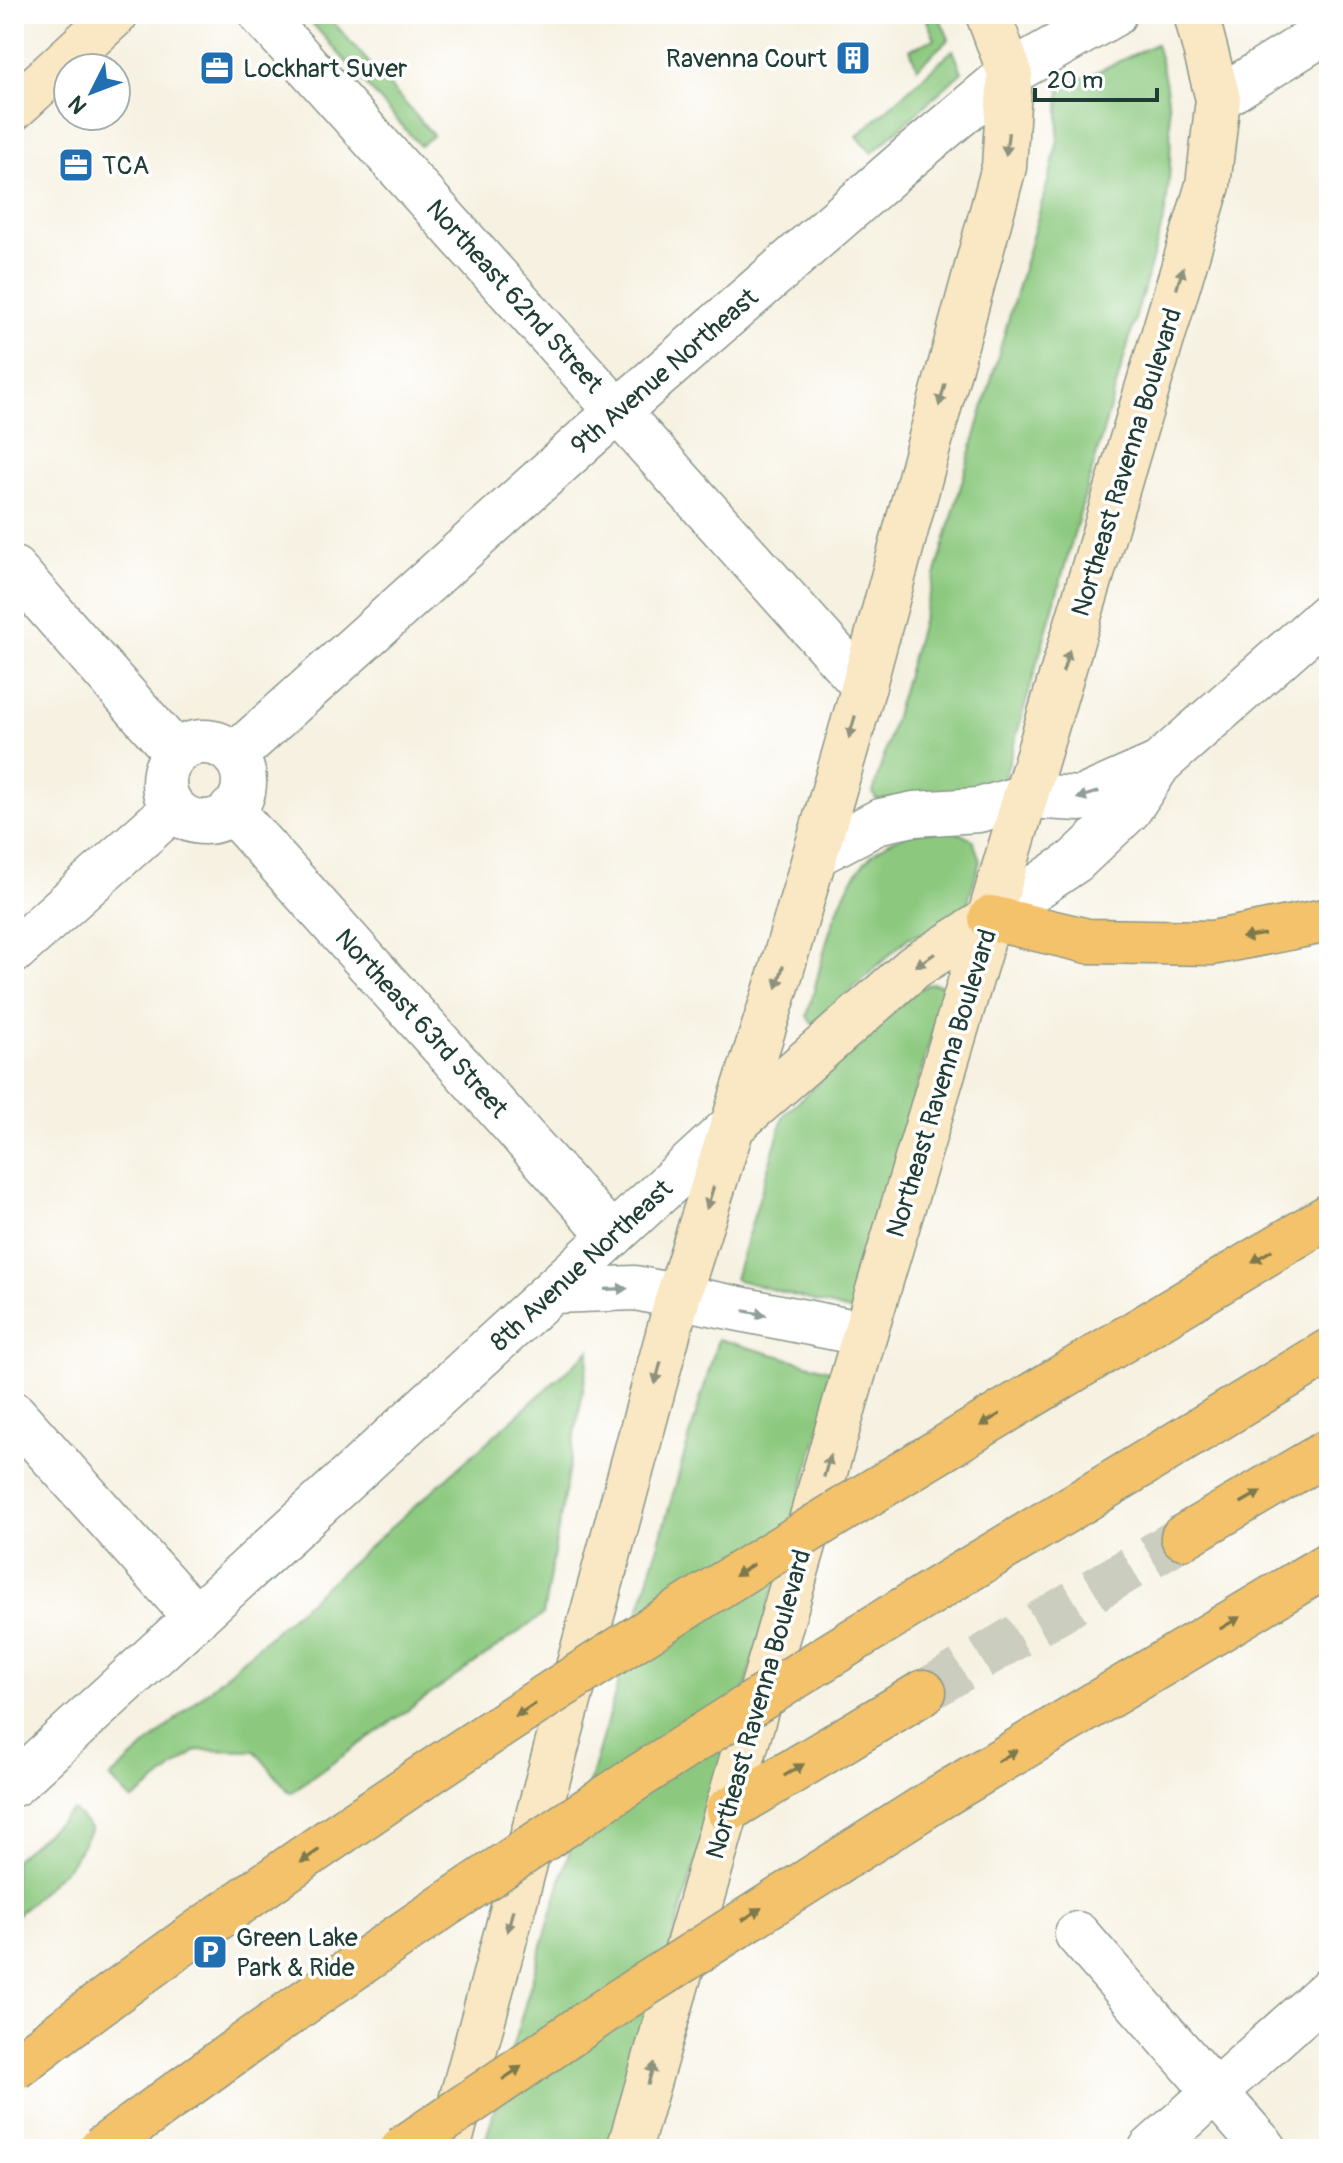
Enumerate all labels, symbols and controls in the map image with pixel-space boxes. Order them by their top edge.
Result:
building icon: Ravenna Court [834,39,872,77]
place label: Ravenna Court [666,43,828,75]
office icon: Lockhart Suver [198,49,236,87]
north arrow [52,52,132,132]
scale bar [1035,52,1157,102]
place label: Lockhart Suver [243,53,408,85]
text: 20 m [1047,66,1103,95]
text: N [62,90,93,120]
one-way arrow [1000,132,1013,157]
office icon: TCA [57,146,95,184]
place label: TCA [102,150,149,182]
street label: Northeast 62nd Street [419,193,610,400]
one-way arrow [1174,265,1187,289]
street label: 9th Avenue Northeast [564,281,765,462]
street label: Northeast Ravenna Boulevard [1065,304,1189,620]
one-way arrow [936,383,948,408]
one-way arrow [1060,649,1073,673]
one-way arrow [845,716,858,740]
one-way arrow [1076,789,1100,801]
street label: Northeast 63rd Street [328,923,515,1125]
street label: Northeast Ravenna Boulevard [880,925,1004,1241]
one-way arrow [1240,930,1265,943]
one-way arrow [915,953,936,968]
one-way arrow [773,965,786,989]
street label: 8th Avenue Northeast [484,1173,680,1358]
one-way arrow [704,1187,716,1211]
one-way arrow [1251,1249,1273,1263]
one-way arrow [604,1282,629,1295]
one-way arrow [742,1307,767,1319]
one-way arrow [651,1360,663,1385]
one-way arrow [979,1413,1001,1427]
one-way arrow [821,1454,834,1478]
one-way arrow [1239,1491,1262,1505]
street label: Northeast Ravenna Boulevard [699,1546,819,1863]
one-way arrow [733,1563,755,1577]
one-way arrow [1219,1616,1241,1630]
one-way arrow [514,1703,536,1717]
one-way arrow [996,1750,1018,1764]
one-way arrow [783,1763,805,1777]
one-way arrow [299,1848,320,1863]
one-way arrow [742,1907,763,1922]
one-way arrow [503,1909,515,1934]
place label: Green Lake Park & Ride [236,1922,358,1984]
parking icon: Green Lake Park & Ride [191,1933,229,1971]
one-way arrow [645,2062,658,2086]
one-way arrow [502,2066,523,2081]

